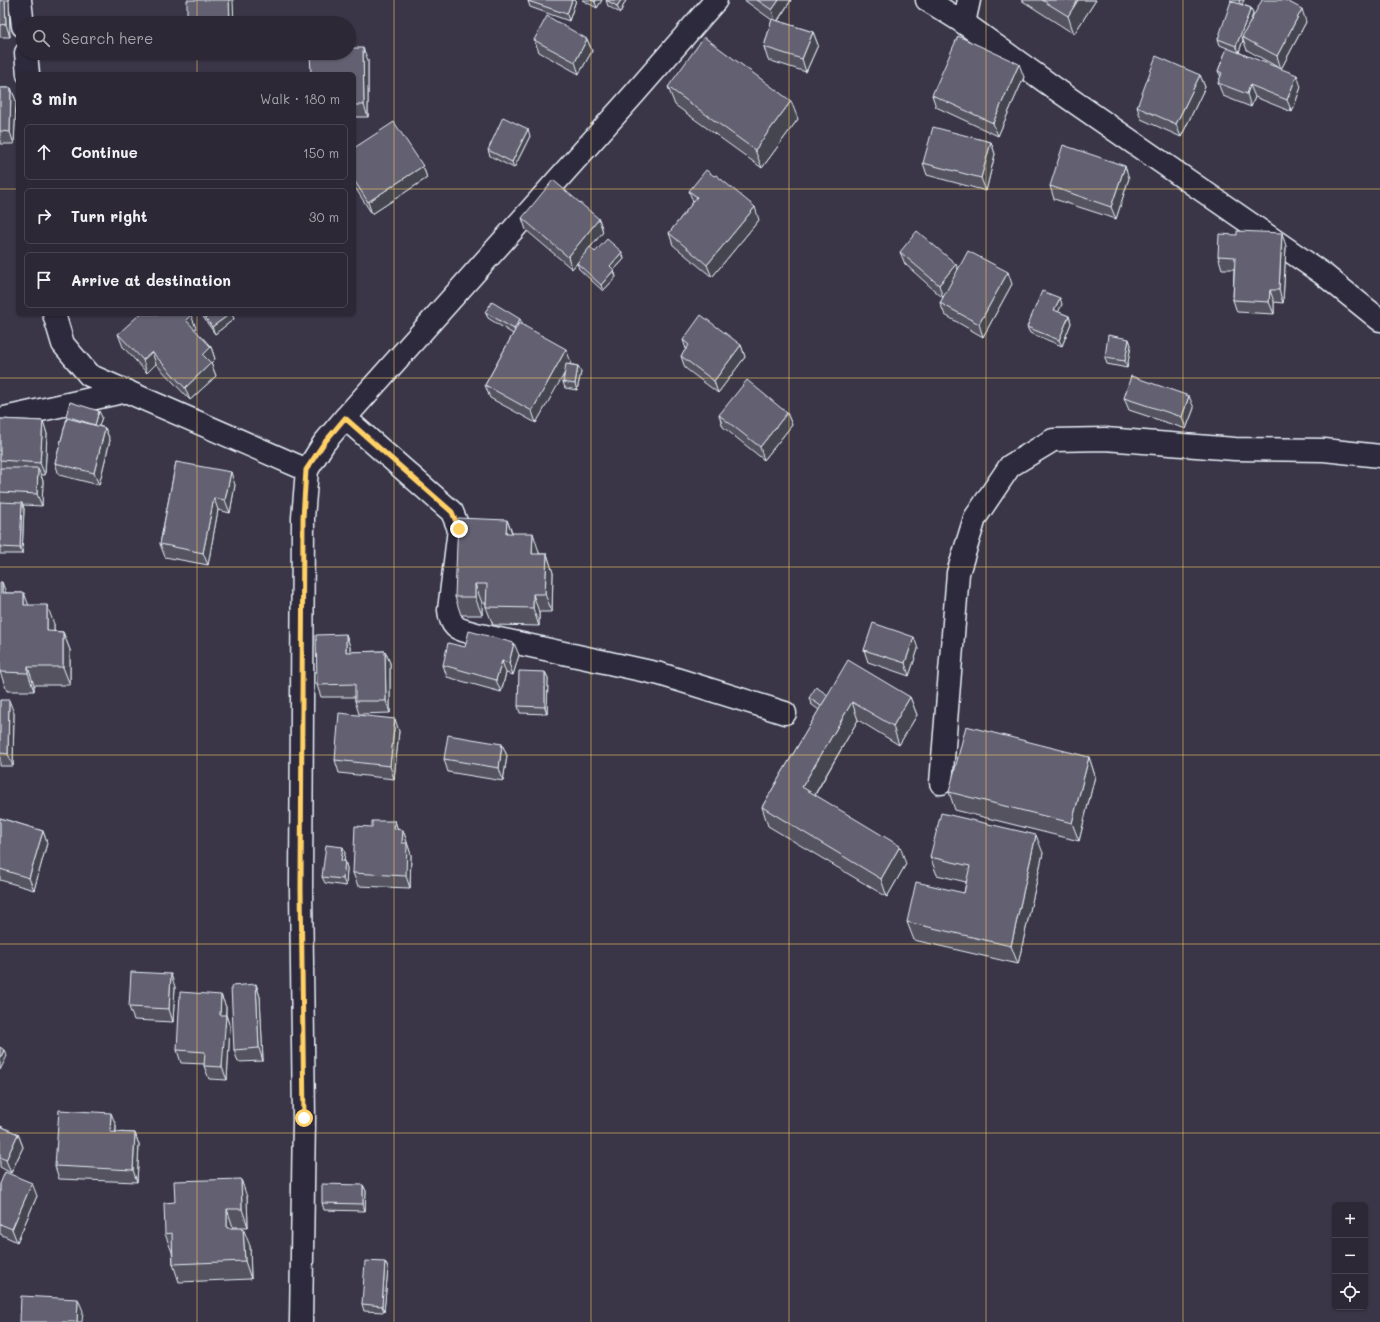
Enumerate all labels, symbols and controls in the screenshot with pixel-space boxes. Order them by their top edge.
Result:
search box [16,16,356,60]
icon: search [30,27,52,49]
text: Search here [62,28,153,48]
text: 3 min [32,87,77,109]
text: Walk · 180 m [260,90,340,107]
icon: ahead [33,141,55,163]
text: Continue [71,142,138,162]
text: 150 m [303,144,339,161]
icon: right [33,205,55,227]
text: Turn right [71,206,148,226]
text: 30 m [309,208,339,225]
icon: arrive [33,269,55,291]
text: Arrive at destination [71,270,231,290]
route end [450,520,468,538]
route start [295,1109,313,1127]
map controls [1332,1202,1368,1310]
button: + [1332,1202,1368,1238]
button: − [1332,1238,1368,1274]
button: locate [1332,1274,1368,1310]

